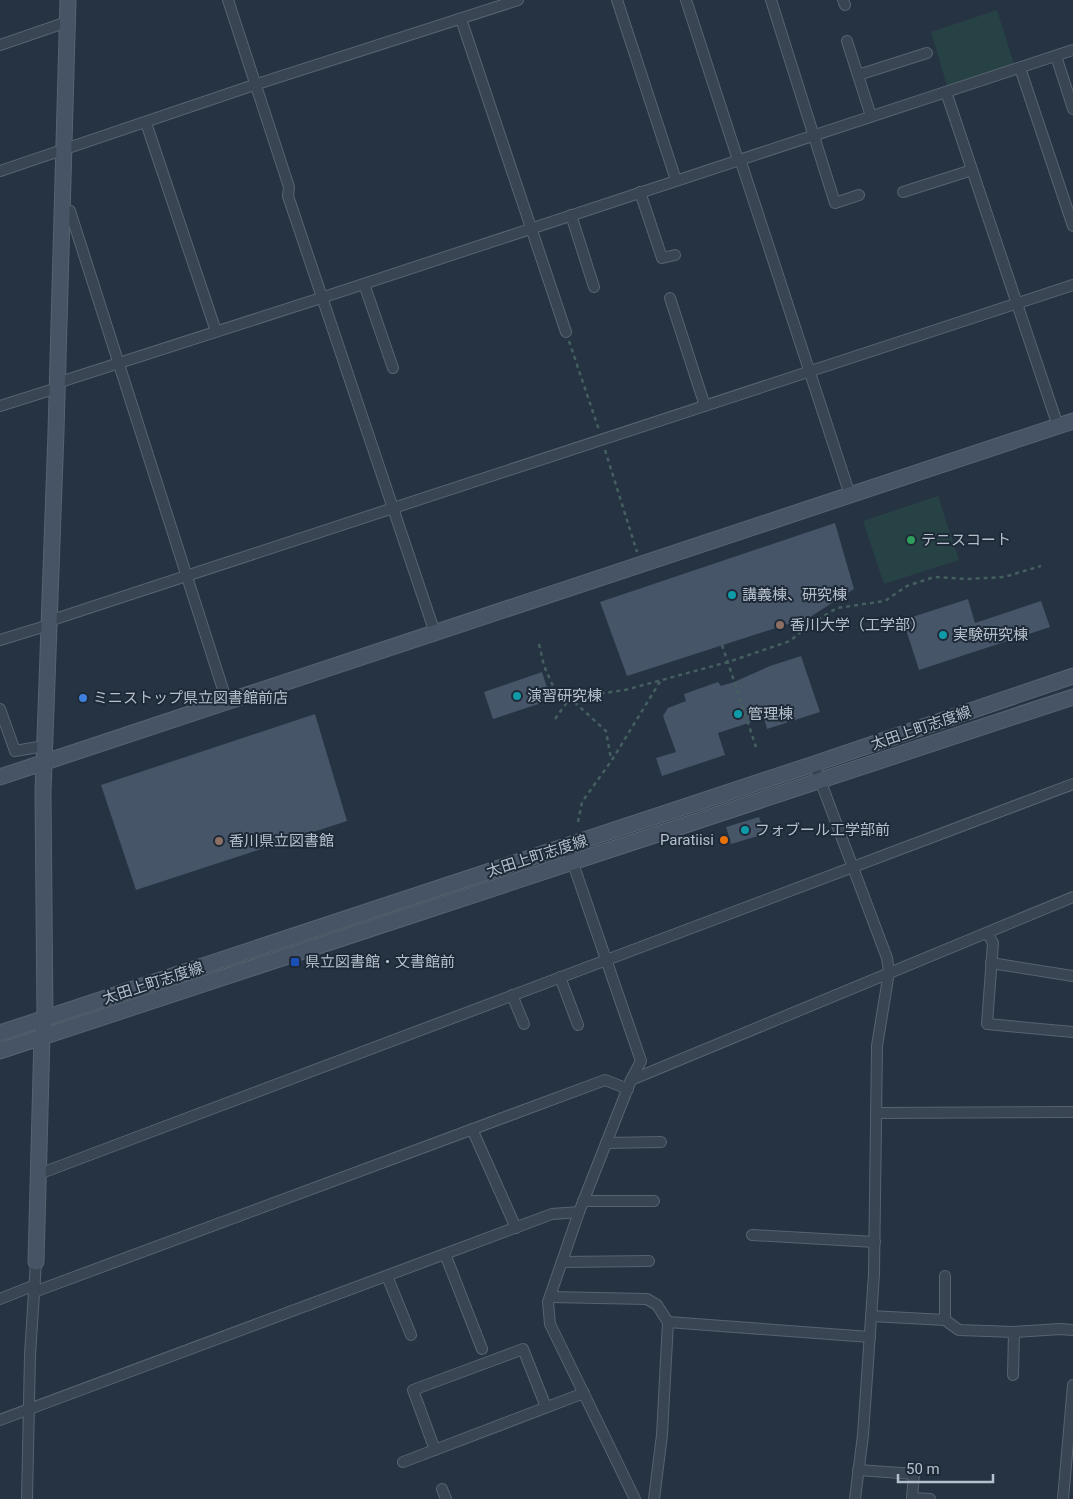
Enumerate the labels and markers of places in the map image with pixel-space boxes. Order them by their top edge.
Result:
place label: テニスコート [921,531,1011,549]
marker: テニスコート [905,534,917,546]
place label: 講義棟、研究棟 [742,586,847,604]
marker: 講義棟、研究棟 [726,589,738,601]
place label: 香川大学（工学部） [790,616,925,634]
marker: 香川大学（工学部） [774,619,786,631]
place label: 実験研究棟 [953,626,1028,644]
marker: 実験研究棟 [937,629,949,641]
place label: 演習研究棟 [527,687,602,705]
place label: ミニストップ県立図書館前店 [93,689,288,707]
marker: 演習研究棟 [511,690,523,702]
marker: ミニストップ県立図書館前店 [77,692,89,704]
place label: 管理棟 [748,705,793,723]
marker: 管理棟 [732,708,744,720]
place label: フォブール工学部前 [755,821,890,839]
marker: フォブール工学部前 [739,824,751,836]
place label: Paratiisi [660,831,714,849]
place label: 香川県立図書館 [229,832,334,850]
marker: Paratiisi [718,834,730,846]
marker: 香川県立図書館 [213,835,225,847]
place label: 県立図書館・文書館前 [305,953,455,971]
marker: 県立図書館・文書館前 [289,956,301,968]

